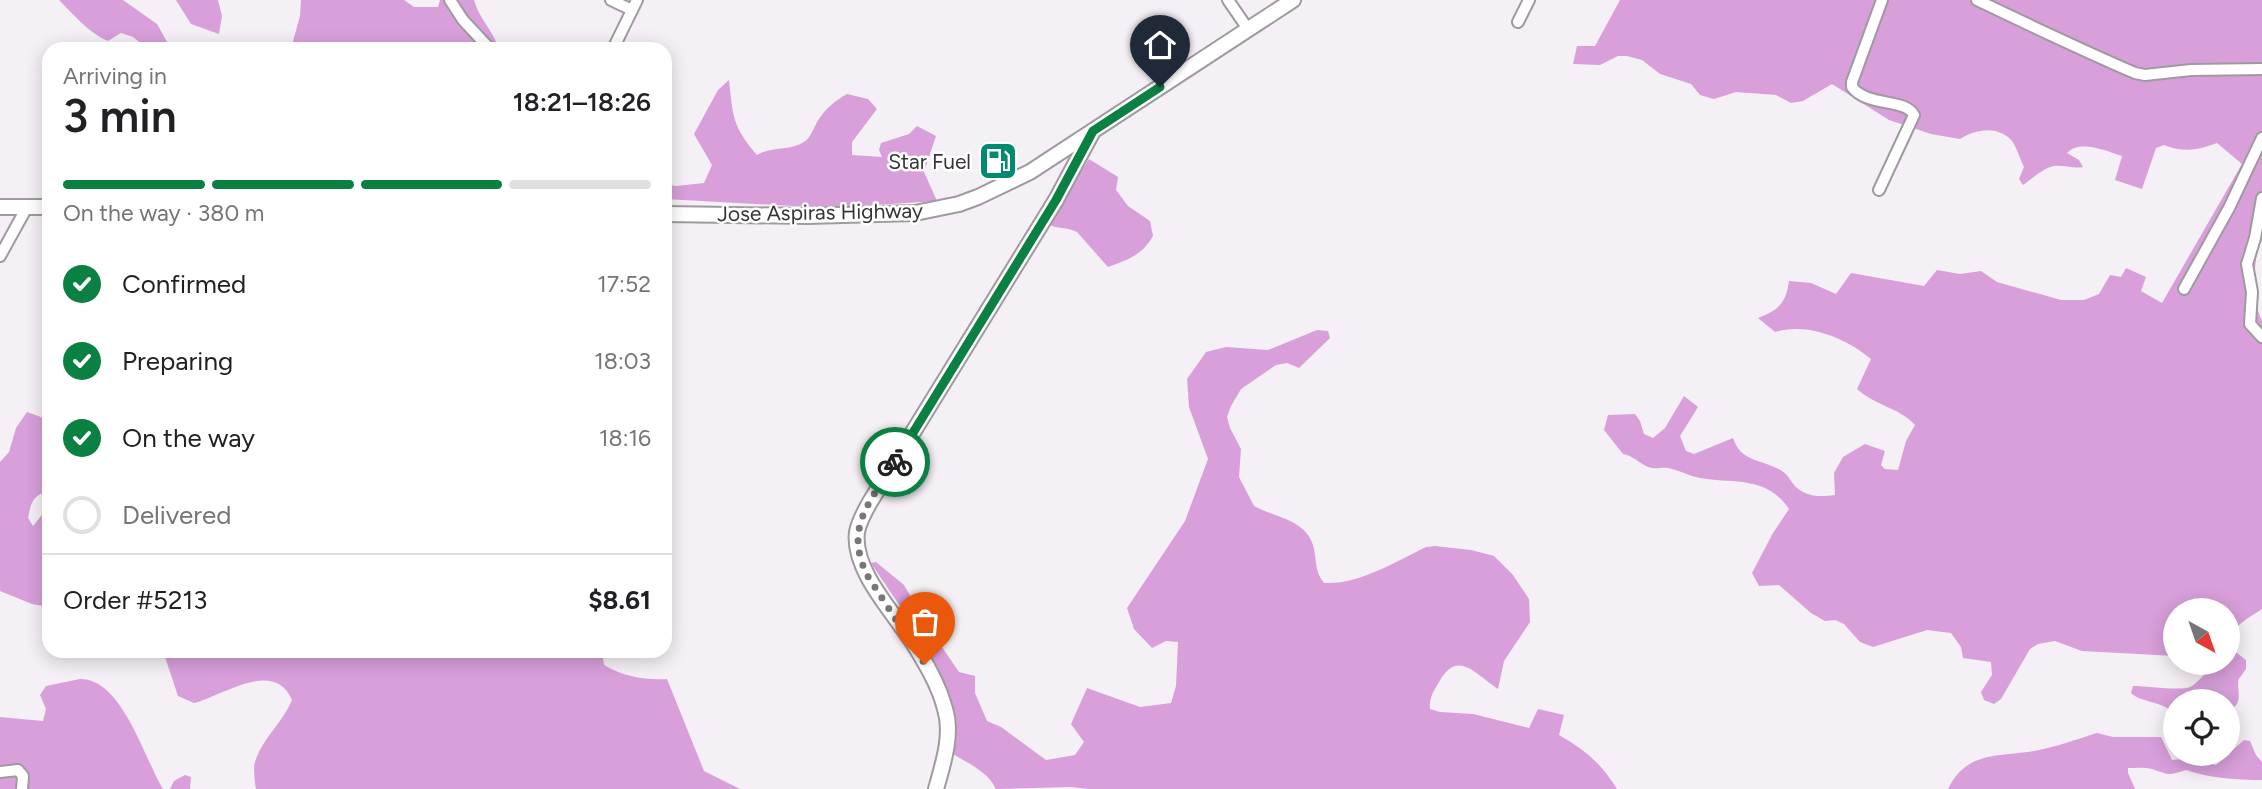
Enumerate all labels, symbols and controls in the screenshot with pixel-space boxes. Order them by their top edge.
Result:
pin [1130,15,1190,87]
icon: home [1141,26,1179,64]
text: Arriving in [63,62,167,90]
text: 18:21–18:26 [513,86,651,118]
text: 3 min [63,88,177,144]
fuel station icon: Star Fuel [977,140,1019,182]
place label: Star Fuel [888,149,971,174]
street label: Jose Aspiras Highway [717,198,923,226]
text: On the way · 380 m [63,199,264,227]
icon: check [63,265,101,303]
text: Confirmed [122,268,246,300]
text: 17:52 [597,270,651,298]
icon: check [63,342,101,380]
text: Preparing [122,345,233,377]
text: 18:03 [594,347,651,375]
icon: check [63,419,101,457]
text: On the way [122,422,255,454]
text: 18:16 [599,424,651,452]
courier [860,427,930,497]
icon: bike [876,443,914,481]
text: Delivered [122,499,231,531]
text: Order #5213 [63,584,207,616]
text: $8.61 [588,584,651,616]
pin [895,592,955,664]
north arrow [2163,598,2240,676]
map controls [2163,598,2240,766]
icon: bag [906,603,944,641]
button: locate [2163,689,2240,766]

